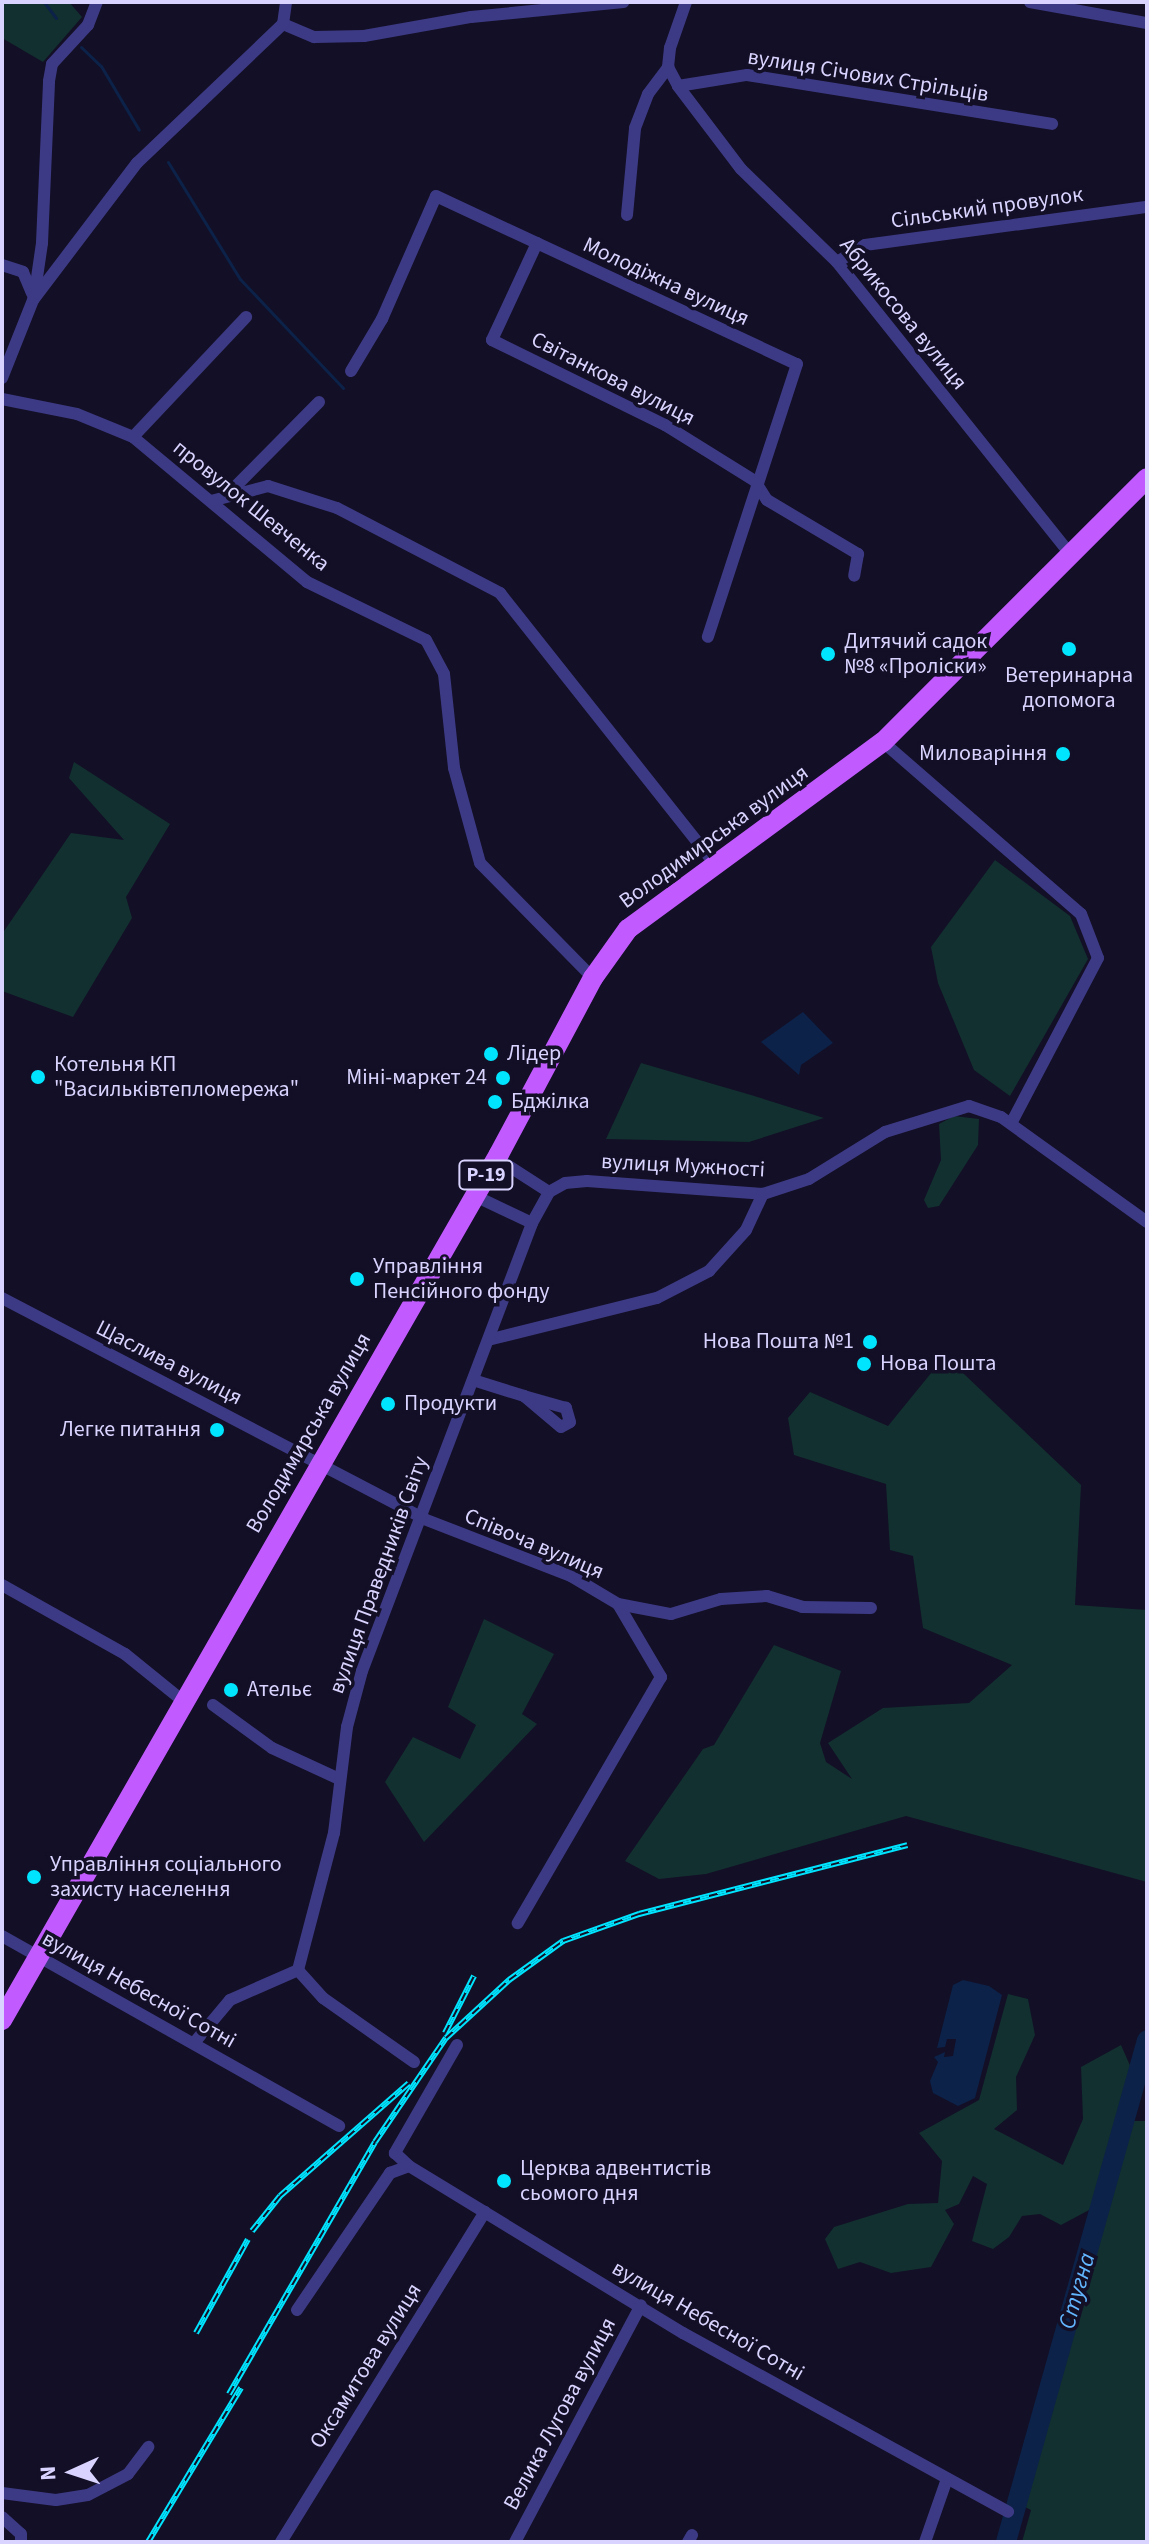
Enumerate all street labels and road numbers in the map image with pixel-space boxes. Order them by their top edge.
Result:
street label: вулиця Січових Стрільців [746,44,990,108]
street label: Сільський провулок [889,181,1085,235]
street label: Молодіжна вулиця [579,232,753,332]
street label: Абрикосова вулиця [834,233,972,395]
street label: Світанкова вулиця [527,326,699,432]
street label: провулок Шевченка [167,435,335,577]
street label: Володимирська вулиця [614,760,814,914]
street label: вулиця Мужності [600,1149,766,1183]
road number: Р-19 [458,1159,514,1191]
street label: Щаслива вулиця [91,1315,247,1411]
street label: Володимирська вулиця [241,1328,377,1538]
street label: вулиця Праведників Світу [324,1453,434,1697]
street label: Співоча вулиця [460,1503,608,1585]
street label: вулиця Небесної Сотні [37,1926,241,2054]
street label: вулиця Небесної Сотні [607,2255,809,2387]
street label: Оксамитова вулиця [305,2279,427,2453]
street label: Велика Лугова вулиця [498,2313,622,2515]

